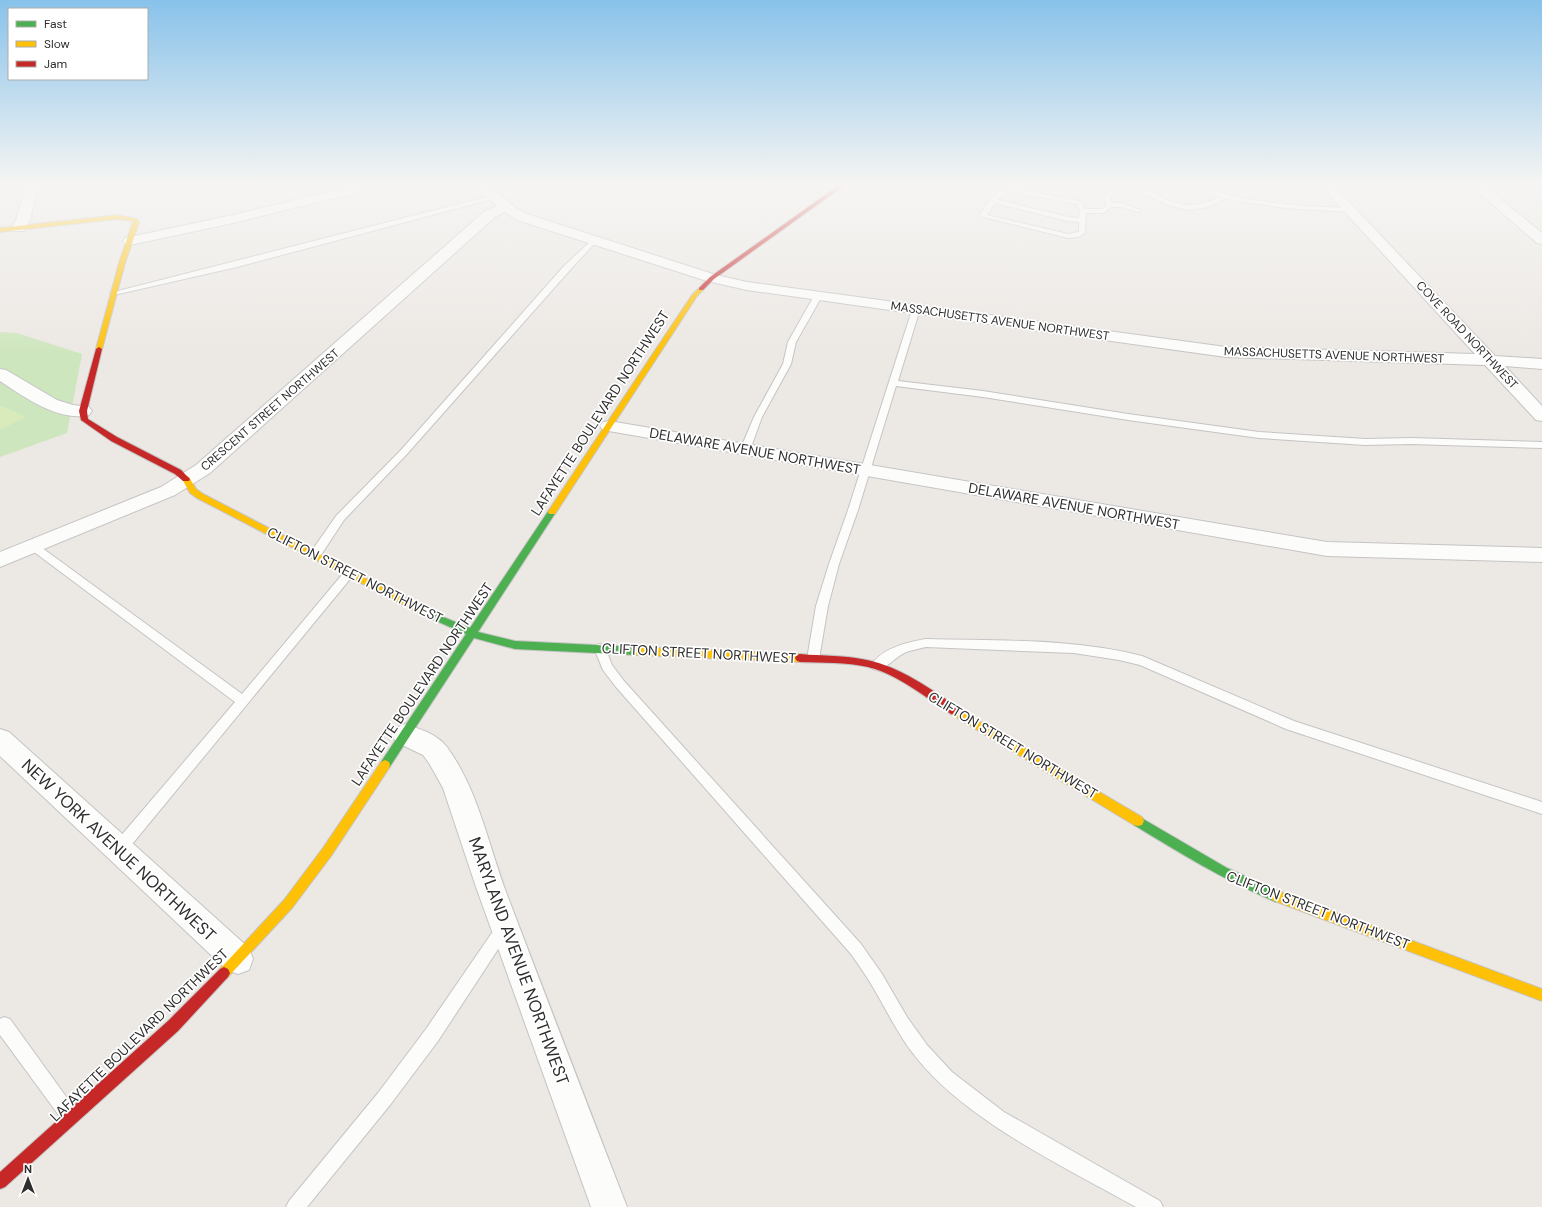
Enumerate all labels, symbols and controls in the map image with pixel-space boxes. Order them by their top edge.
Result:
legend [8,8,148,80]
text: Fast [44,16,67,32]
text: Slow [44,36,70,52]
text: Jam [44,56,67,72]
street label: COVE ROAD NORTHWEST [1413,278,1522,393]
street label: MASSACHUSETTS AVENUE NORTHWEST [890,298,1111,344]
street label: LAFAYETTE BOULEVARD NORTHWEST [527,307,673,519]
street label: MASSACHUSETTS AVENUE NORTHWEST [1224,343,1445,367]
street label: CRESCENT STREET NORTHWEST [197,345,343,475]
street label: DELAWARE AVENUE NORTHWEST [648,424,862,478]
street label: DELAWARE AVENUE NORTHWEST [967,479,1181,533]
street label: CLIFTON STREET NORTHWEST [264,523,446,627]
street label: LAFAYETTE BOULEVARD NORTHWEST [347,579,497,789]
street label: CLIFTON STREET NORTHWEST [601,639,797,667]
street label: CLIFTON STREET NORTHWEST [925,687,1101,803]
street label: NEW YORK AVENUE NORTHWEST [17,754,221,946]
street label: MARYLAND AVENUE NORTHWEST [464,834,574,1088]
street label: CLIFTON STREET NORTHWEST [1224,867,1412,953]
street label: LAFAYETTE BOULEVARD NORTHWEST [46,945,232,1125]
north arrow [8,1159,48,1199]
text: N [24,1162,32,1176]

